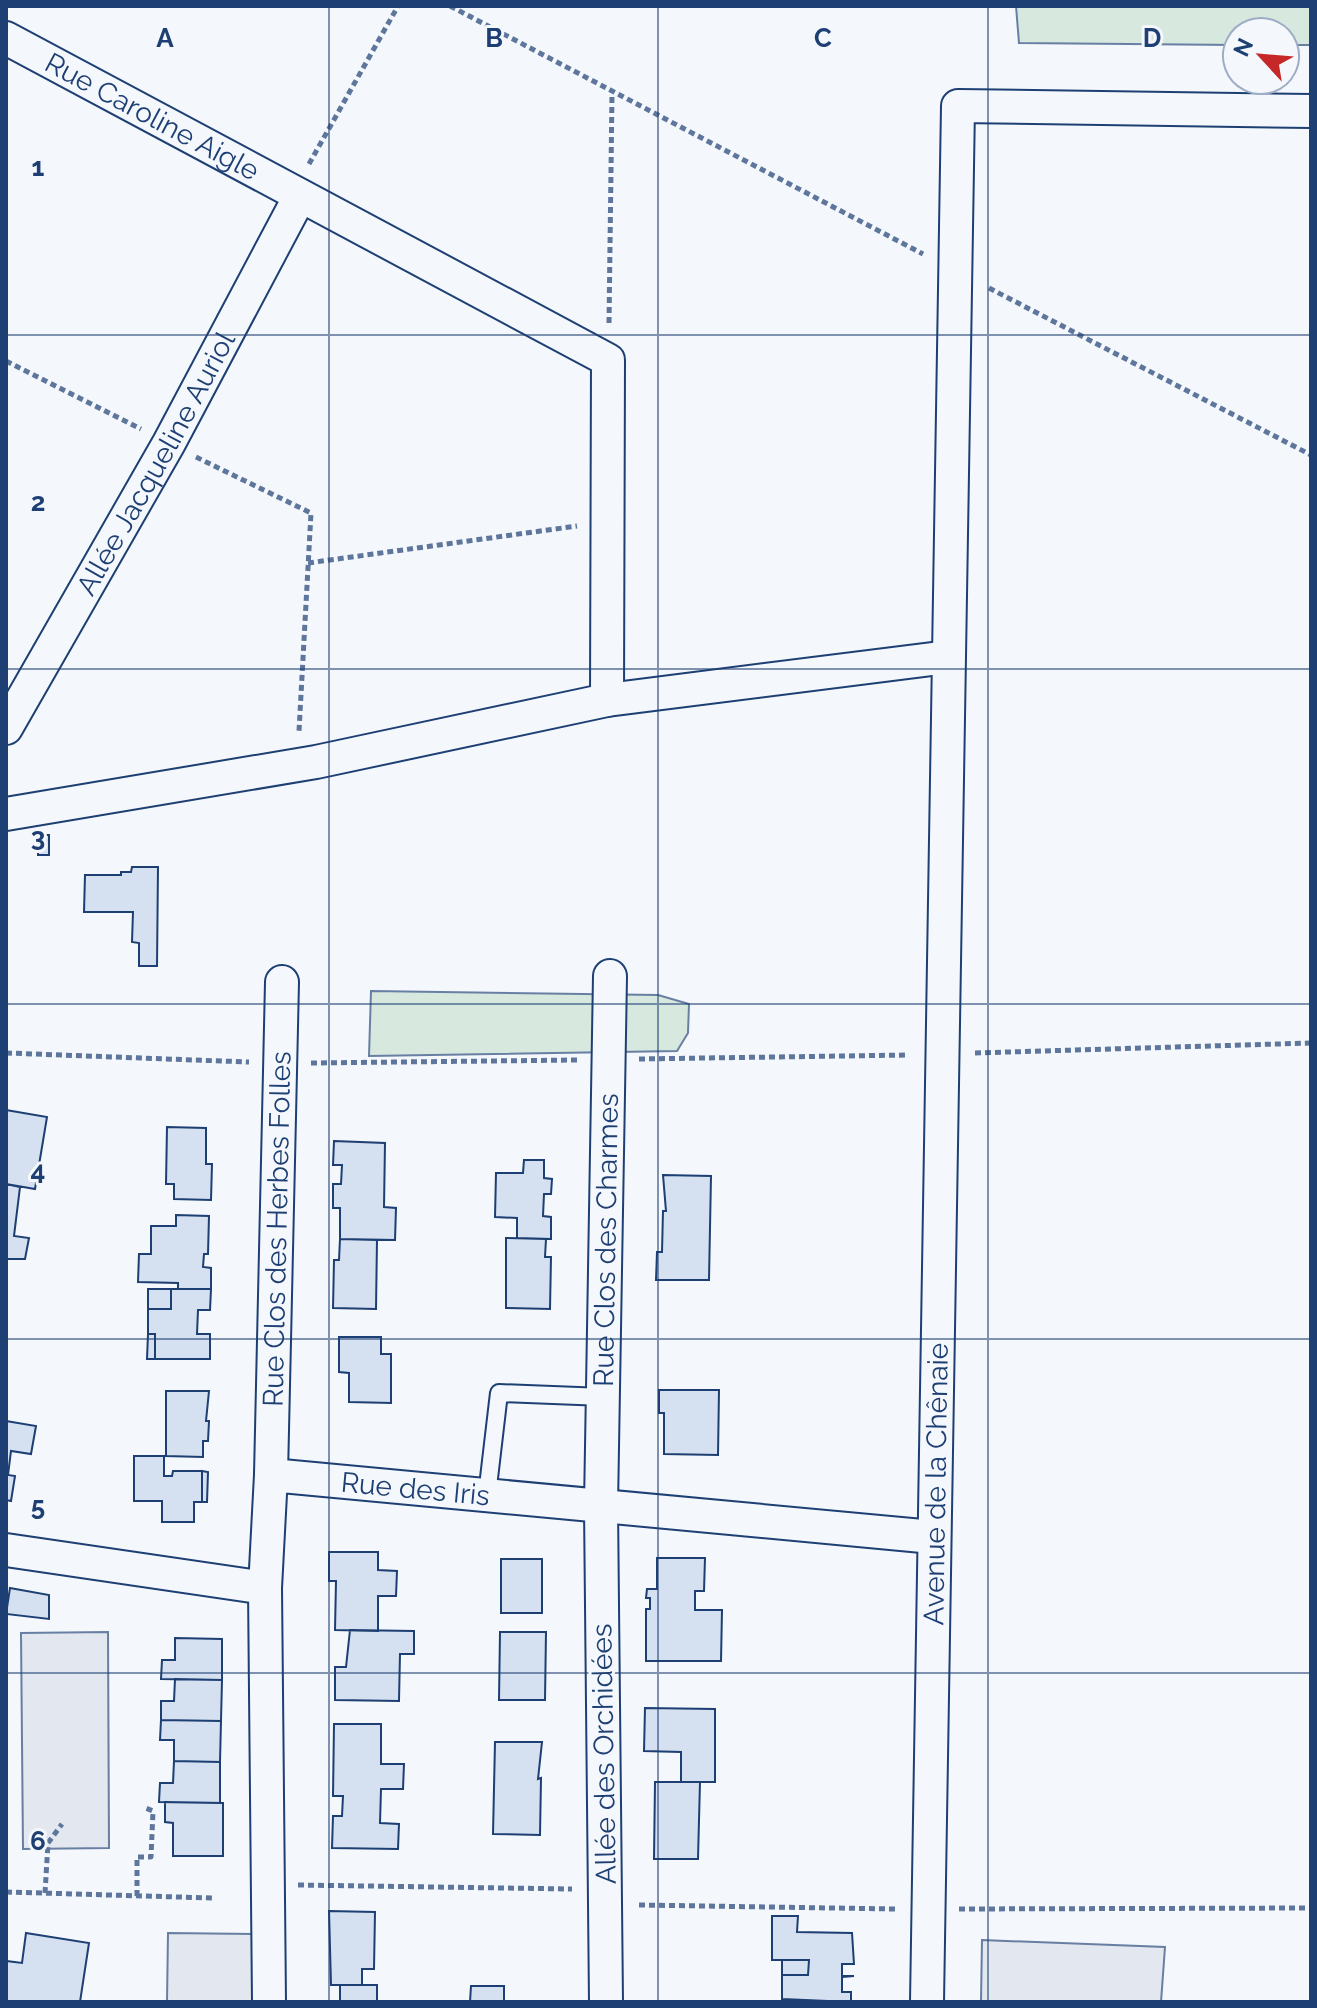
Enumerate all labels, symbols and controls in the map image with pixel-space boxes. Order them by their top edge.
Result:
north arrow [1221,16,1301,96]
text: A [156,23,174,53]
text: B [485,23,503,53]
text: C [814,23,832,53]
text: D [1143,23,1161,53]
text: N [1228,34,1258,60]
street label: Rue Caroline Aigle [40,46,265,187]
text: 1 [32,152,45,182]
street label: Allée Jacqueline Auriol [69,326,242,601]
text: 2 [31,487,45,517]
text: 3 [31,822,45,852]
street label: Rue Clos des Herbes Folles [256,1051,297,1407]
street label: Rue Clos des Charmes [587,1093,625,1387]
text: 4 [31,1156,45,1186]
street label: Avenue de la Chênaie [917,1343,954,1626]
street label: Rue des Iris [340,1465,491,1512]
text: 5 [31,1491,45,1521]
street label: Allée des Orchidées [585,1623,623,1885]
text: 6 [30,1826,46,1856]

